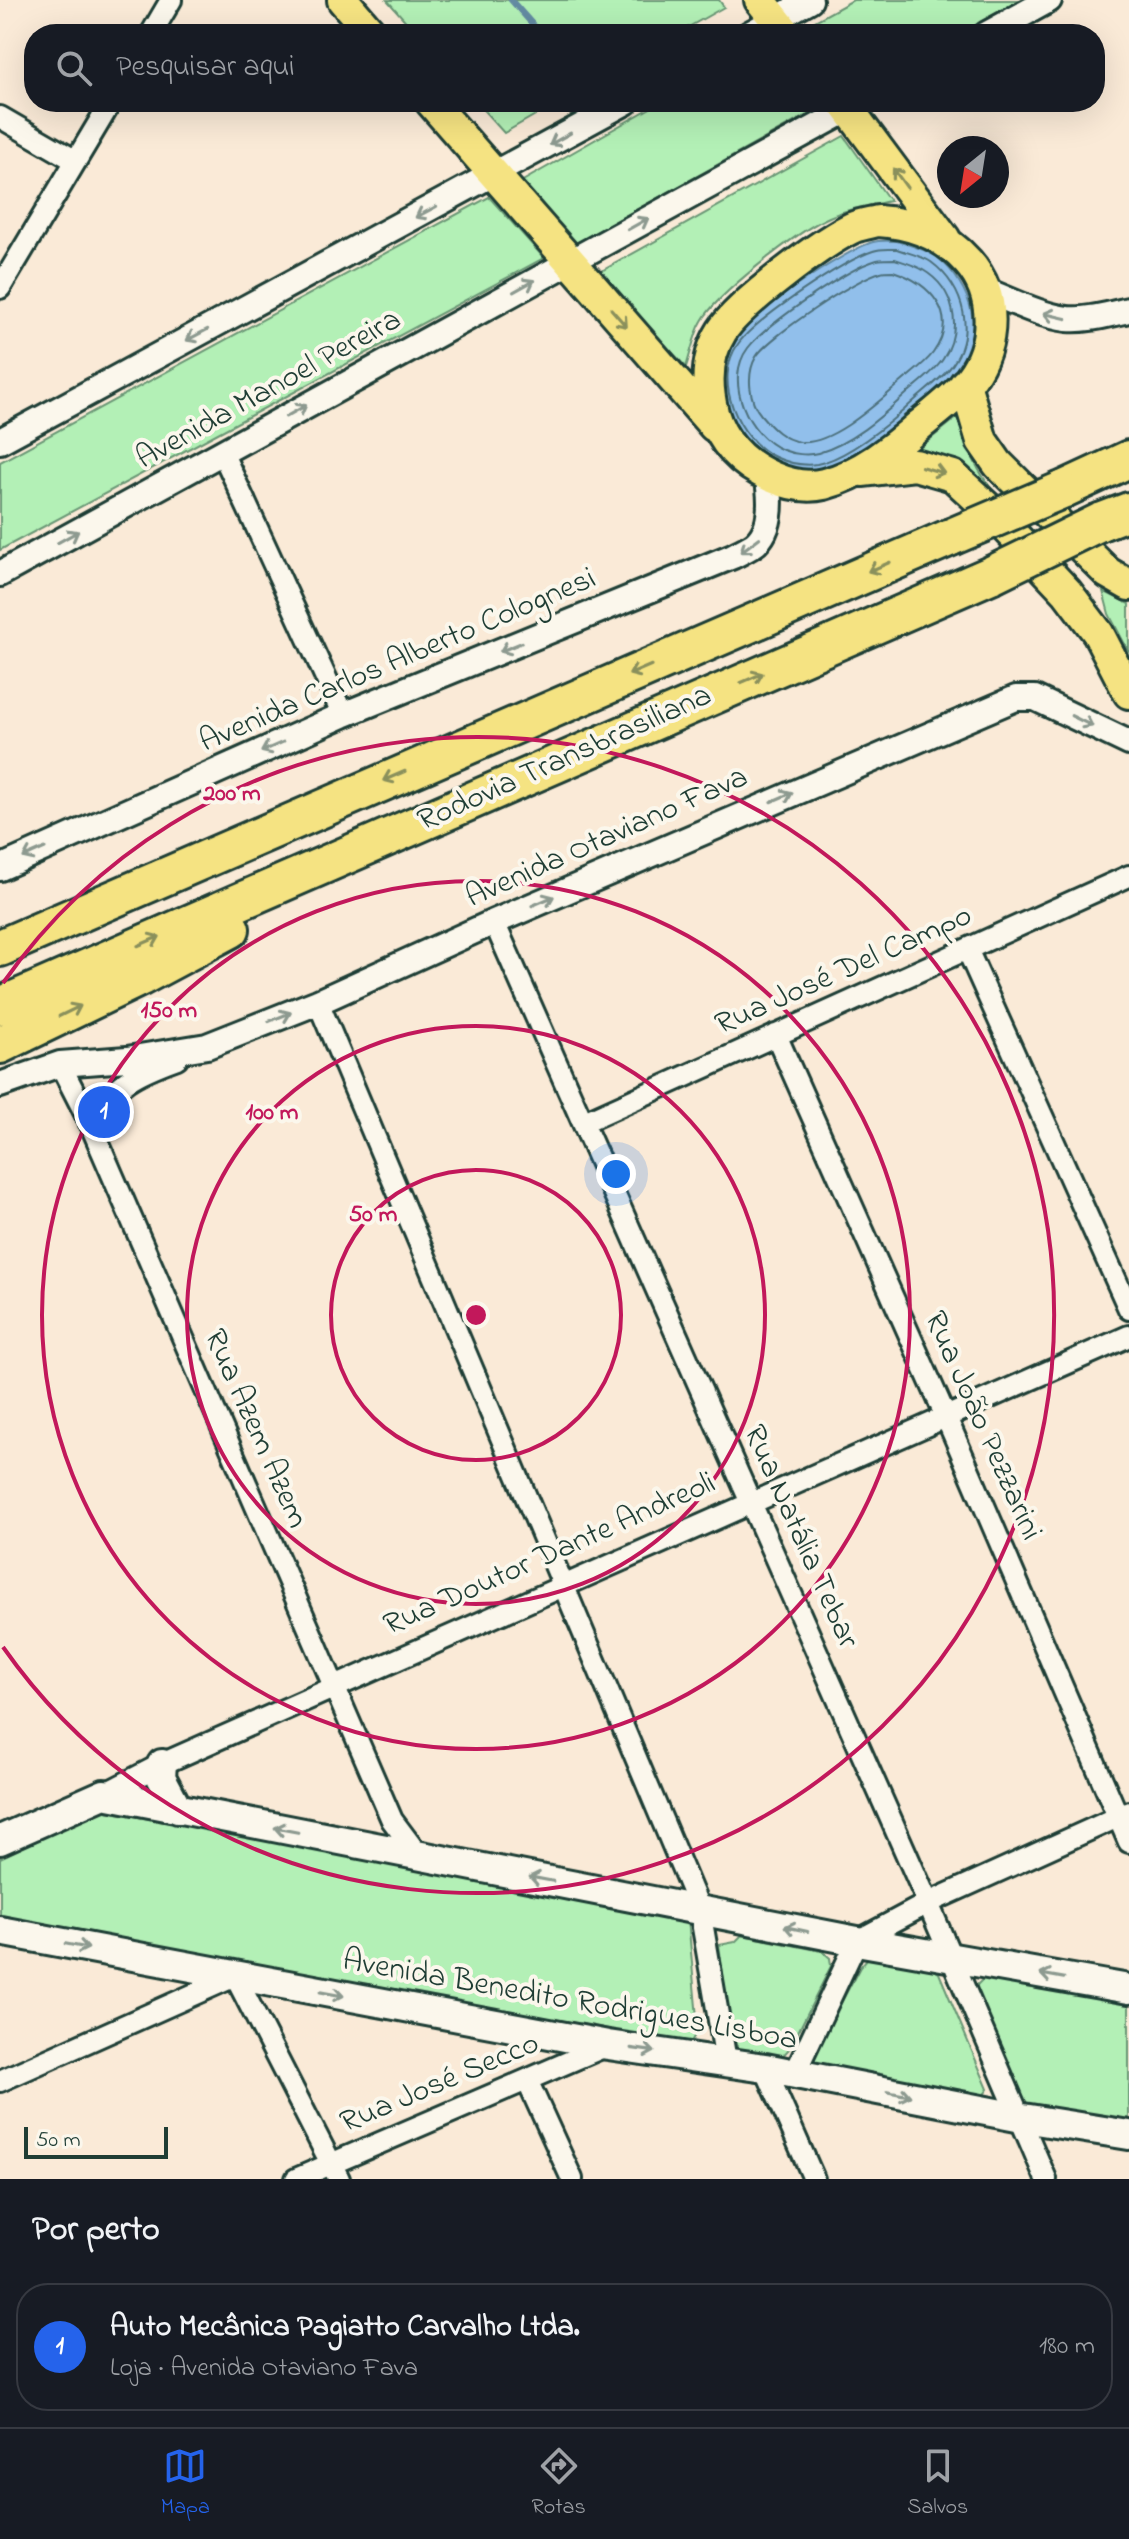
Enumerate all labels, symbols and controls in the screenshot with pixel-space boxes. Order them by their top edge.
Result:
search box [24,24,1105,112]
icon: search [52,46,96,90]
text: Pesquisar aqui [116,46,295,90]
one-way arrow [549,131,573,147]
north arrow [937,136,1009,208]
one-way arrow [891,168,908,189]
one-way arrow [414,205,438,220]
one-way arrow [625,216,649,232]
one-way arrow [512,278,535,294]
street label: Avenida Manoel Pereira [128,297,410,483]
one-way arrow [1042,307,1068,322]
one-way arrow [610,308,628,328]
one-way arrow [185,328,209,344]
one-way arrow [284,403,307,419]
one-way arrow [919,463,945,478]
one-way arrow [56,529,80,544]
one-way arrow [740,536,761,553]
street label: Avenida Carlos Alberto Colognesi [192,556,604,766]
one-way arrow [867,561,892,576]
one-way arrow [499,640,524,655]
one-way arrow [628,664,653,679]
one-way arrow [739,670,763,685]
street label: Rodovia Transbrasiliana [410,673,720,845]
one-way arrow [1069,714,1093,729]
one-way arrow [260,740,284,755]
street label: Avenida Otaviano Fava [458,755,756,921]
one-way arrow [382,770,407,785]
text: 200 m [202,777,261,812]
one-way arrow [769,789,794,804]
one-way arrow [22,846,46,861]
one-way arrow [531,893,555,908]
street label: Rua José Del Campo [708,893,980,1049]
one-way arrow [136,933,160,948]
text: 150 m [141,994,198,1029]
one-way arrow [58,1003,82,1018]
one-way arrow [267,1009,292,1024]
pin: 1 [78,1082,130,1142]
text: 100 m [246,1096,299,1131]
your location [596,1154,636,1194]
text: 50 m [349,1198,398,1233]
centre of rings [462,1301,490,1329]
street label: Rua João Pezzarini [910,1304,1054,1548]
street label: Rua Azem Azem [190,1322,320,1536]
street label: Rua Natália Tebar [730,1418,870,1656]
street label: Rua Doutor Dante Andreoli [376,1461,724,1649]
one-way arrow [274,1822,299,1837]
one-way arrow [529,1871,554,1886]
one-way arrow [784,1921,810,1936]
street label: Avenida Benedito Rodrigues Lisboa [339,1938,801,2064]
one-way arrow [63,1939,89,1954]
one-way arrow [1040,1967,1065,1982]
one-way arrow [319,1988,344,2003]
street label: Rua José Secco [333,2021,547,2147]
one-way arrow [630,2043,655,2058]
one-way arrow [886,2088,911,2103]
scale bar [24,2123,168,2159]
text: 50 m [36,2125,81,2157]
text: Por perto [32,2206,160,2256]
text: Auto Mecânica Pagiatto Carvalho Ltda. [110,2306,580,2350]
text: 1 [56,2328,64,2366]
text: 180 m [1039,2328,1095,2366]
text: Loja · Avenida Otaviano Fava [110,2350,418,2388]
tab: Mapa [161,2444,210,2524]
tab: Rotas [532,2444,586,2524]
tab: Salvos [907,2444,968,2524]

